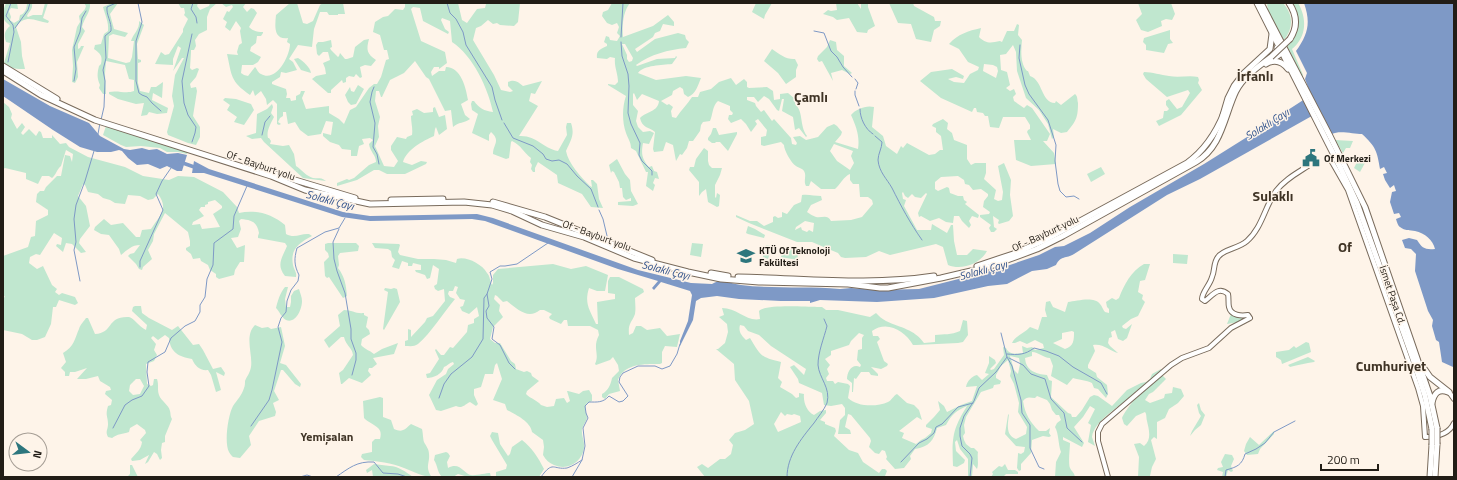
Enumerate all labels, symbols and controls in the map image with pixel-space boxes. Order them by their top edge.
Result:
district label: İrfanlı [1237,65,1273,86]
district label: Çamlı [794,86,828,107]
water label: Solaklı Çayı [1242,104,1293,144]
street label: Of - Bayburt yolu [224,147,297,184]
public building icon: Of Merkezi [1301,148,1321,168]
place label: Of Merkezi [1324,151,1371,166]
district label: Sulaklı [1253,185,1293,206]
water label: Solaklı Çayı [304,186,356,214]
street label: Of - Bayburt yolu [1009,211,1081,255]
street label: Of - Bayburt yolu [560,216,633,255]
district label: Of [1338,236,1352,257]
place label: KTÜ Of Teknoloji Fakültesi [759,243,830,270]
school or university icon: KTÜ Of Teknoloji Fakültesi [736,246,756,266]
water label: Solaklı Çayı [640,256,692,284]
water label: Solaklı Çayı [957,256,1009,284]
street label: İsmet Paşa Cd. [1375,264,1410,327]
district label: Cumhuriyet [1356,355,1426,376]
district label: Yemişalan [301,427,353,446]
north arrow [8,432,48,472]
scale bar [1321,446,1378,472]
text: N [29,449,46,460]
text: 200 m [1327,450,1360,469]

